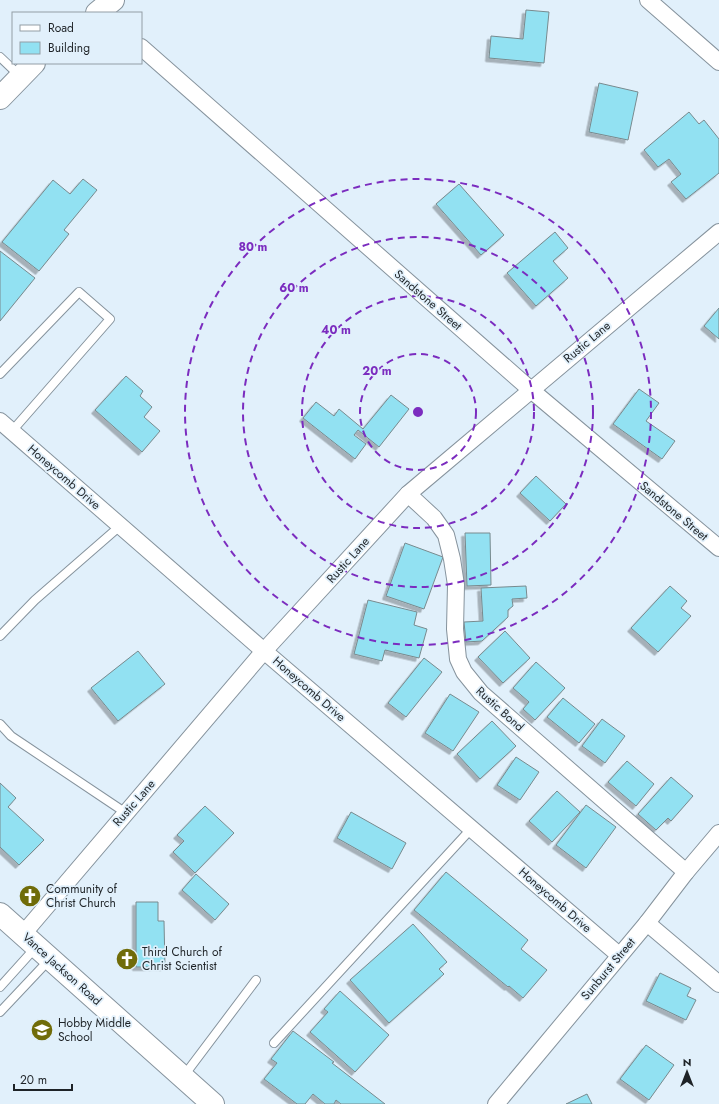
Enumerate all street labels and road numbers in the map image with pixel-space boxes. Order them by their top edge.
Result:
street label: Sandstone Street [390,265,466,335]
street label: Rustic Lane [559,317,615,367]
street label: Honeycomb Drive [24,440,104,514]
street label: Sandstone Street [636,477,712,545]
street label: Rustic Lane [322,533,374,587]
street label: Honeycomb Drive [269,652,349,726]
street label: Rustic Bond [472,682,528,736]
street label: Rustic Lane [109,776,159,830]
street label: Honeycomb Drive [515,863,595,937]
street label: Vance Jackson Road [18,928,106,1010]
street label: Sunburst Street [577,934,640,1004]

